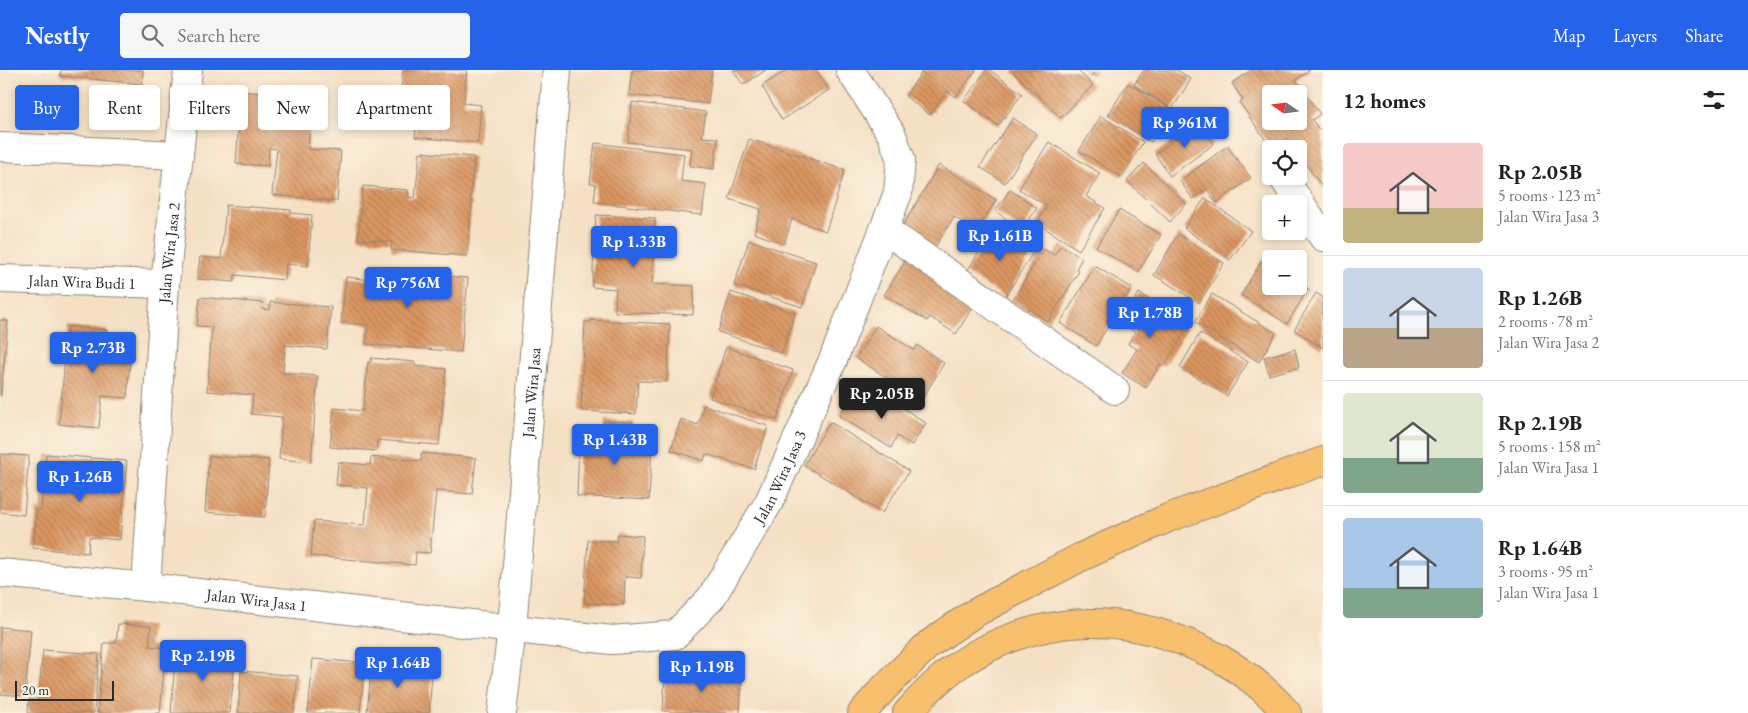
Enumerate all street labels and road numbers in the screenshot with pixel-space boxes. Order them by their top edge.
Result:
street label: Jalan Wira Jasa 2 [154,201,185,306]
street label: Jalan Wira Budi 1 [26,270,136,294]
street label: Jalan Wira Jasa [517,346,546,440]
street label: Jalan Wira Jasa 3 [747,427,811,529]
street label: Jalan Wira Jasa 1 [203,584,308,616]

